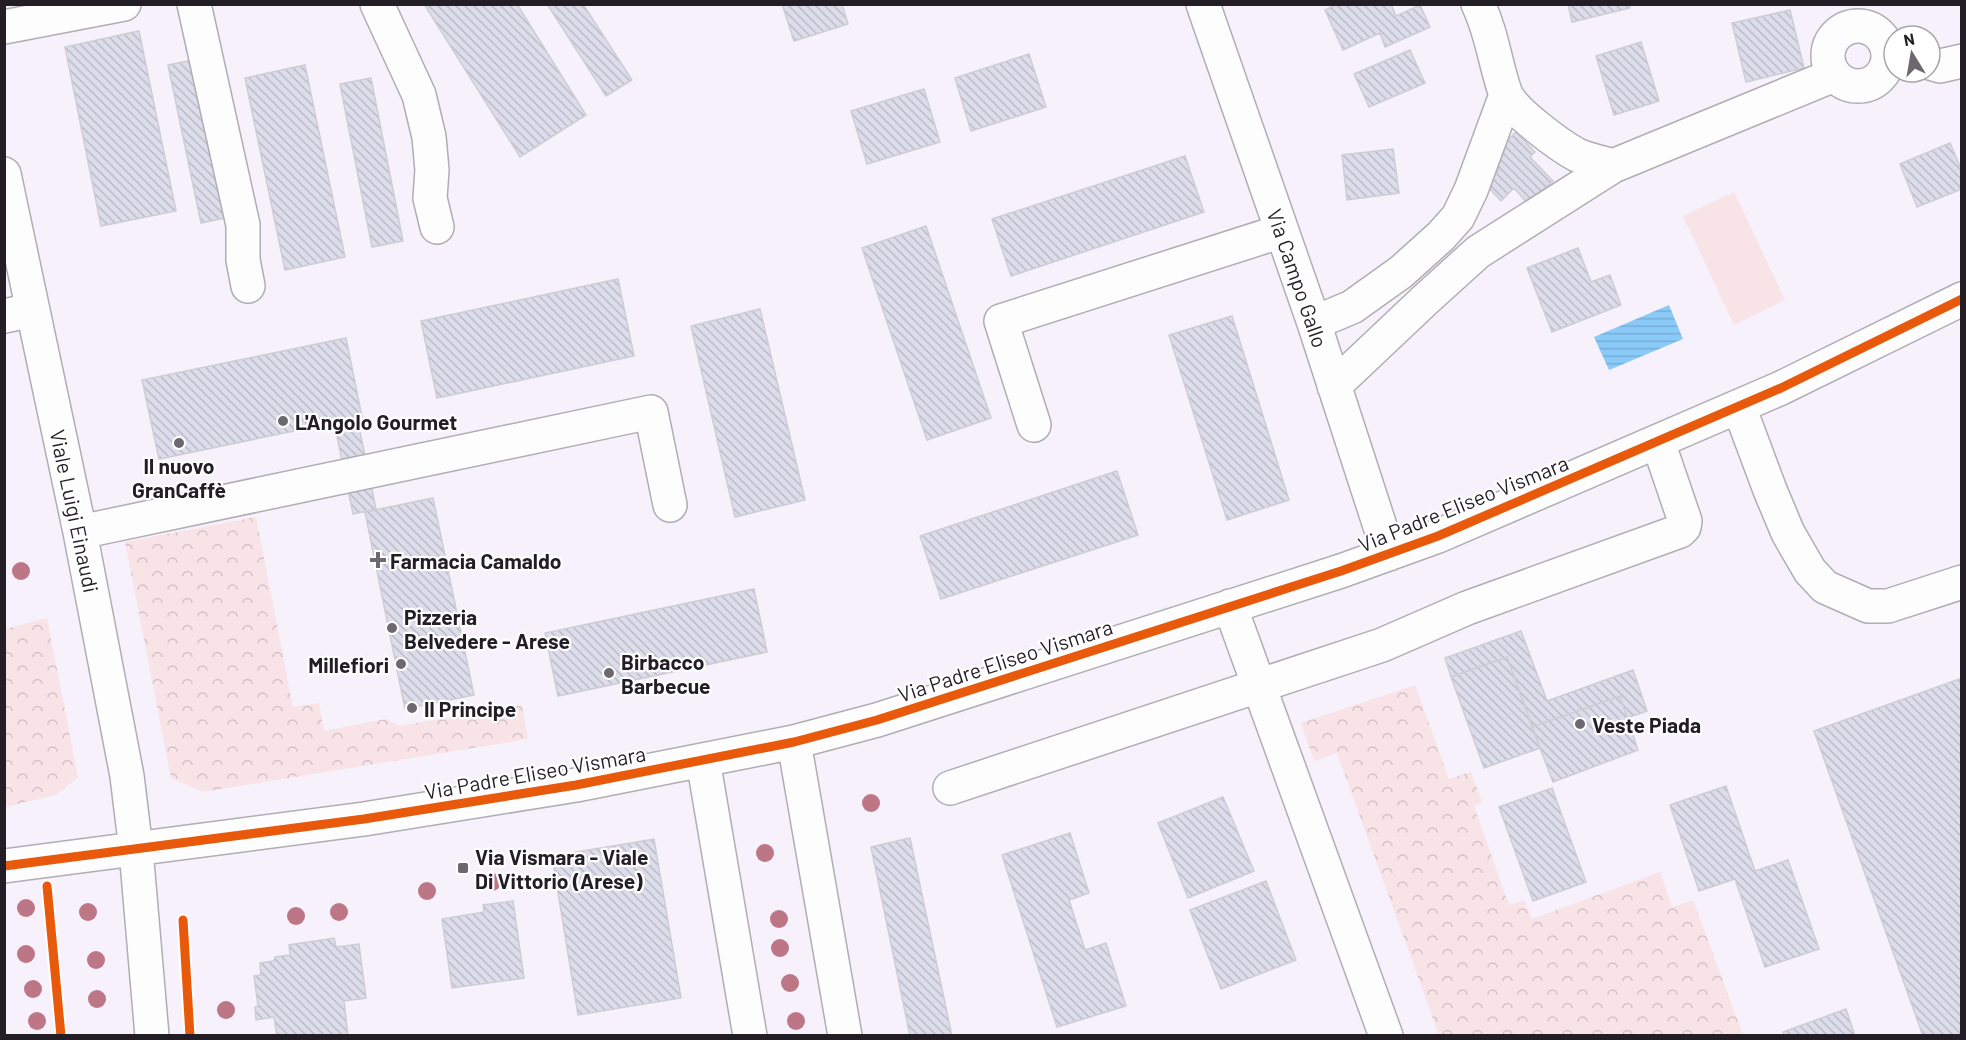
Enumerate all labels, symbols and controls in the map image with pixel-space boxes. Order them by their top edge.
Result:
north arrow [1882,24,1942,84]
text: N [1902,28,1916,49]
street label: Via Campo Gallo [1263,205,1333,351]
place label: L'Angolo Gourmet [295,409,457,434]
marker: L'Angolo Gourmet [276,414,290,428]
street label: Viale Luigi Einaudi [45,427,105,595]
marker: Il nuovo GranCaffè [172,436,186,450]
street label: Via Padre Eliseo Vismara [1354,449,1572,557]
place label: Il nuovo GranCaffè [132,453,226,502]
place label: Farmacia Camaldo [390,548,562,573]
marker: Farmacia Camaldo [371,553,385,567]
place label: Pizzeria Belvedere - Arese [404,604,570,653]
street label: Via Padre Eliseo Vismara [895,613,1115,707]
marker: Pizzeria Belvedere - Arese [385,621,399,635]
place label: Birbacco Barbecue [621,649,711,698]
place label: Millefiori [308,652,389,677]
marker: Millefiori [394,657,408,671]
marker: Birbacco Barbecue [602,666,616,680]
place label: Il Principe [424,696,516,721]
marker: Il Principe [405,701,419,715]
place label: Veste Piada [1592,712,1701,737]
marker: Veste Piada [1573,717,1587,731]
street label: Via Padre Eliseo Vismara [422,740,648,804]
place label: Via Vismara - Viale Di Vittorio (Arese) [475,844,648,893]
marker: Via Vismara - Viale Di Vittorio (Arese) [456,861,470,875]

